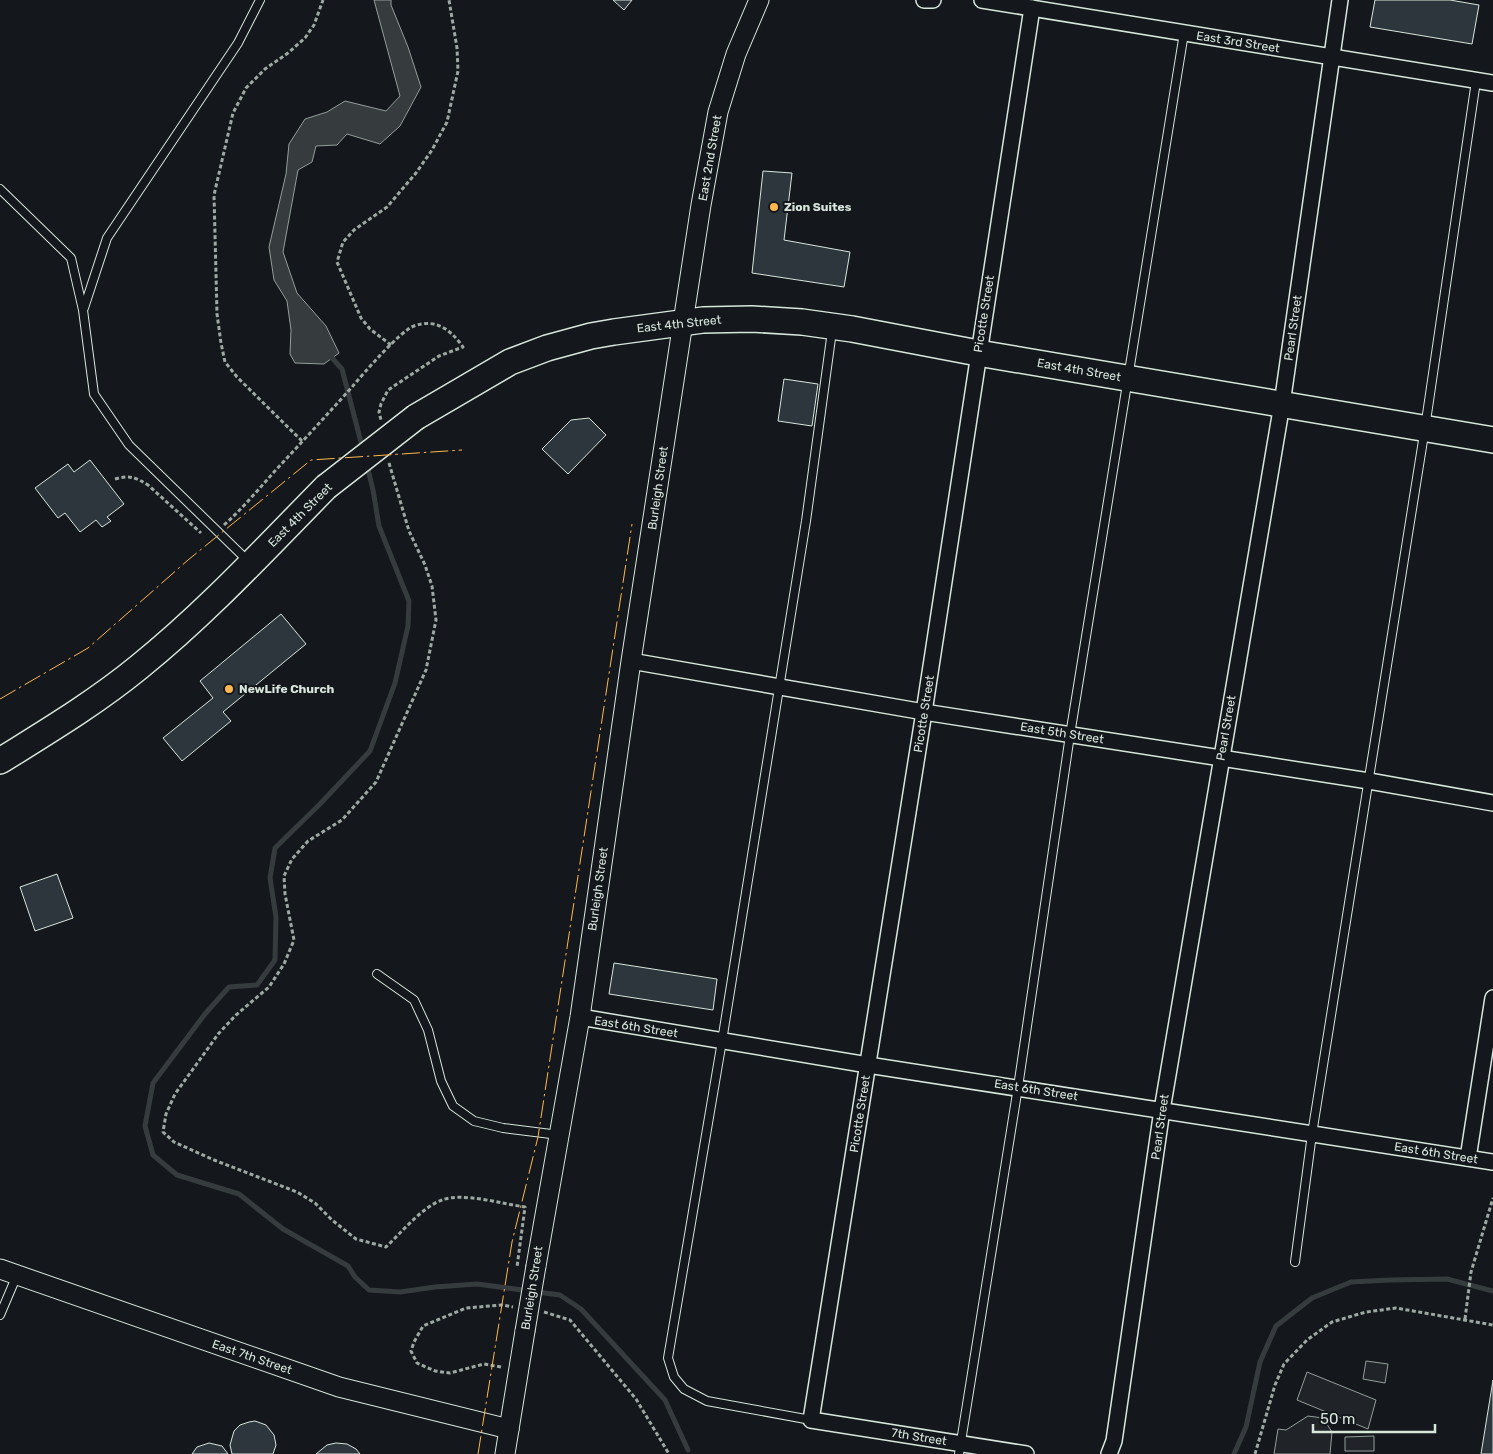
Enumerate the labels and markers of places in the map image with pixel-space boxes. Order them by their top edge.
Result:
place label: Zion Suites [784,200,852,214]
marker: Zion Suites [768,201,780,213]
place label: NewLife Church [239,682,335,696]
marker: NewLife Church [223,683,235,695]

